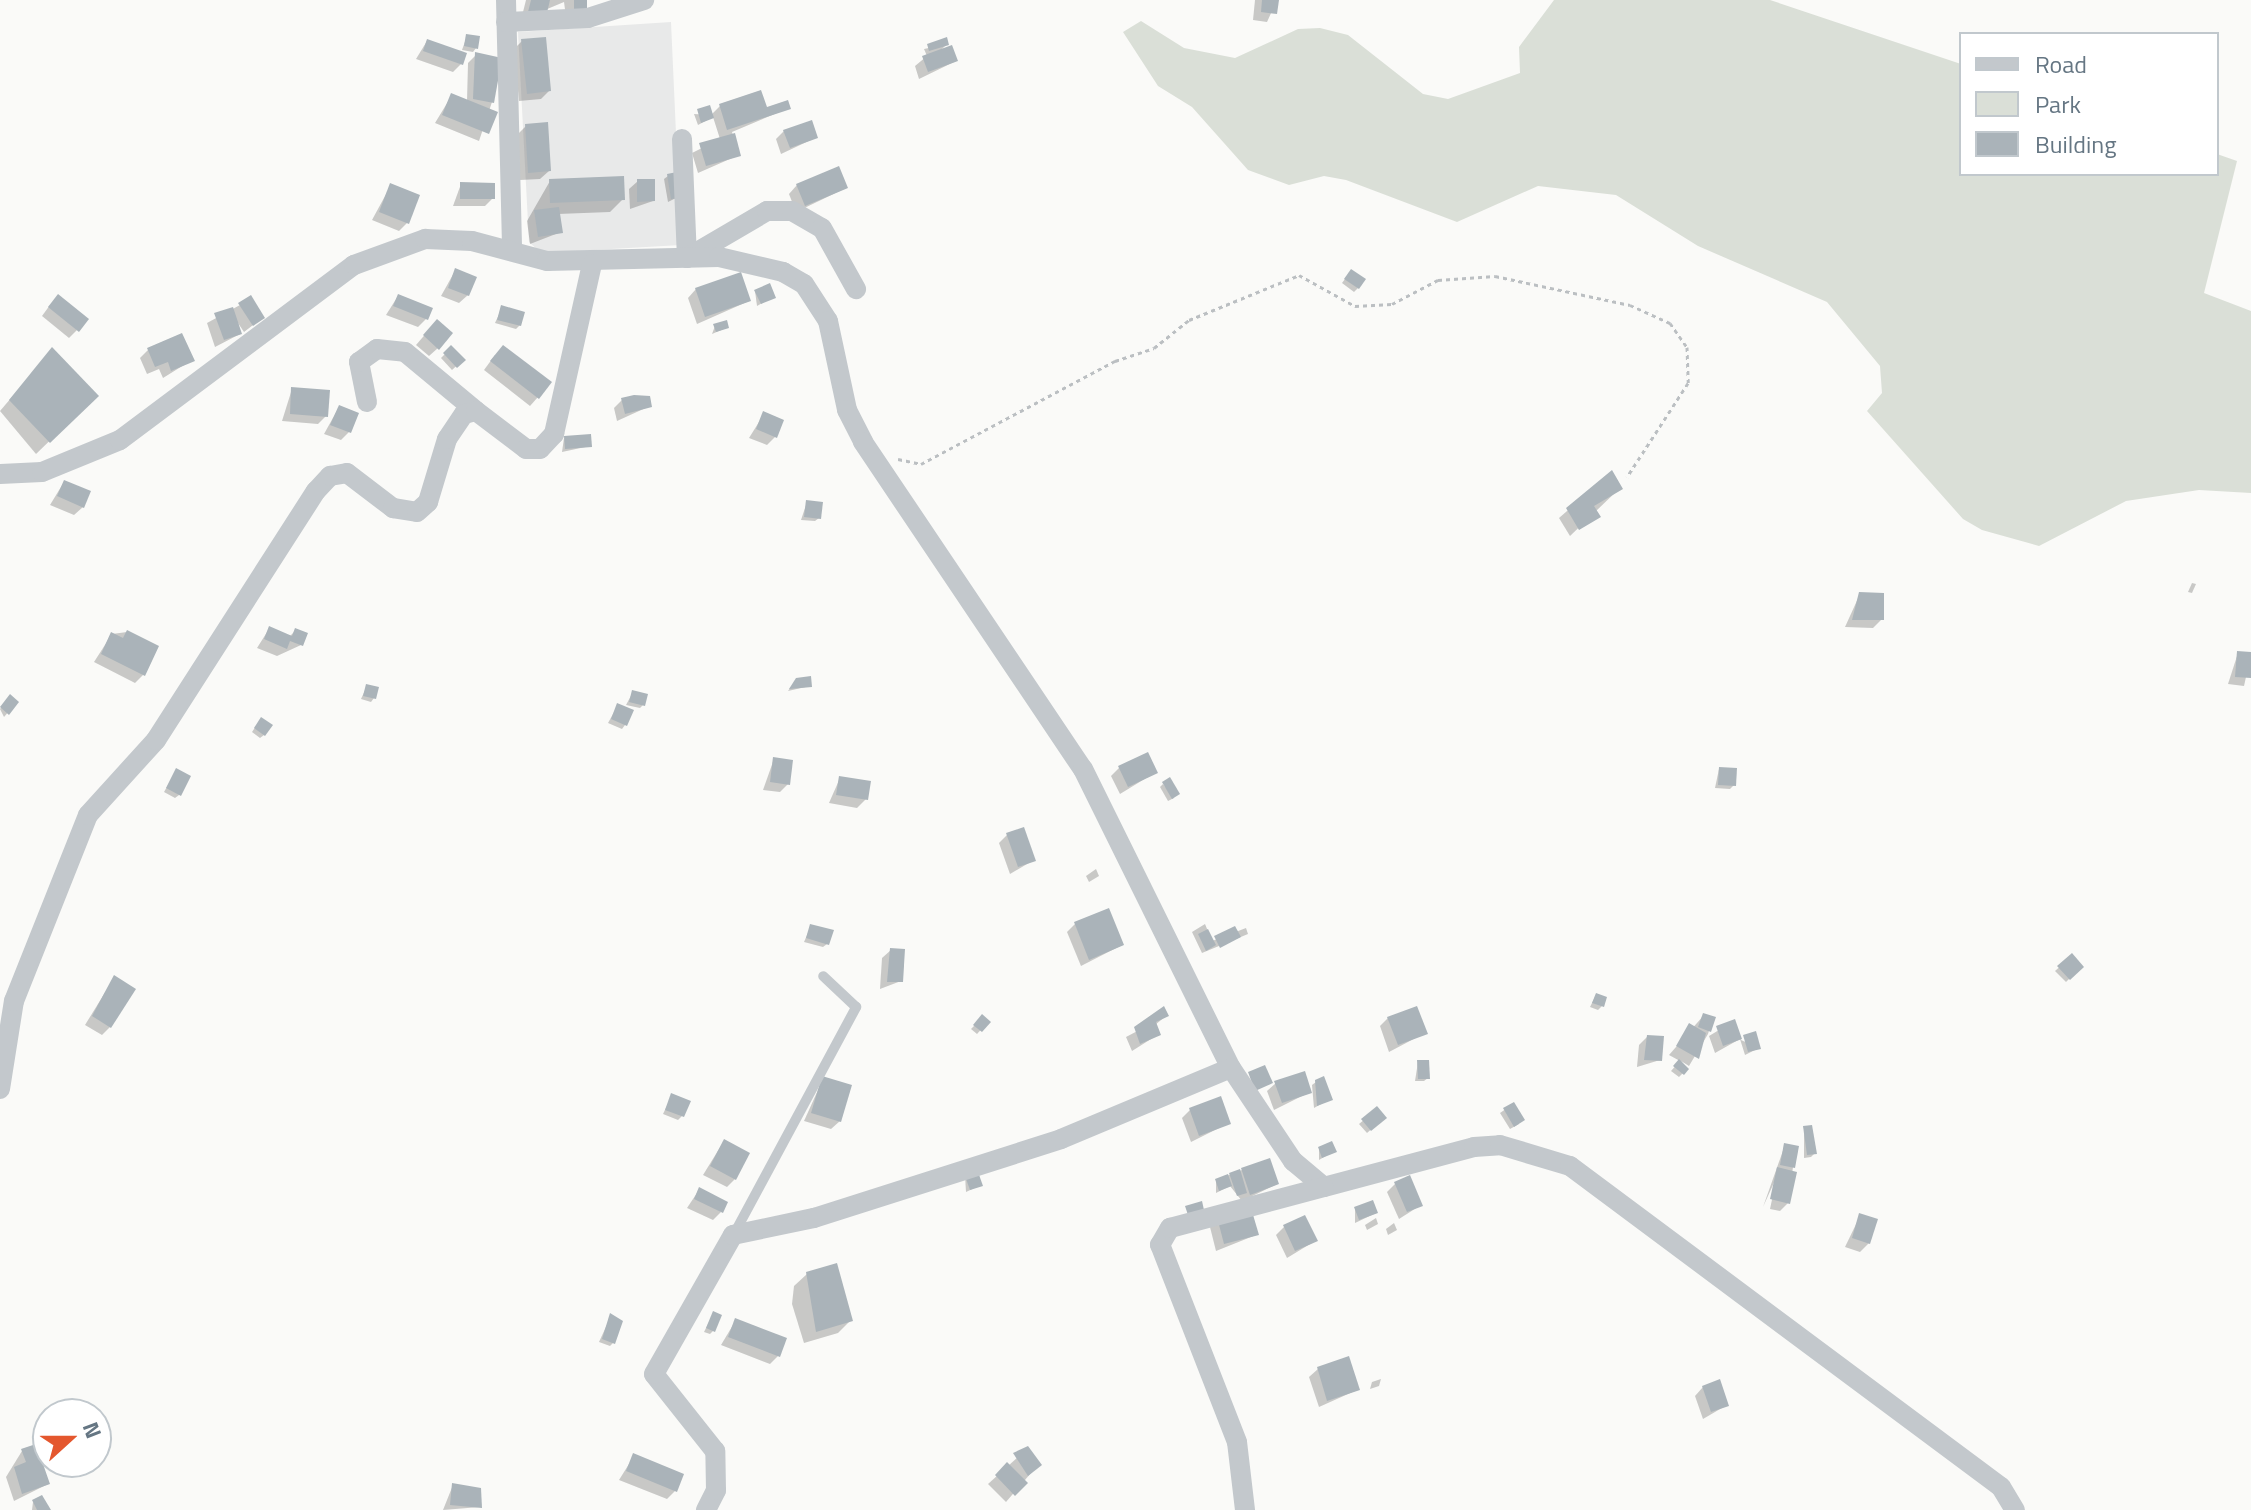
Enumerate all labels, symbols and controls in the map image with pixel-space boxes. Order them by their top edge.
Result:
legend [1959,32,2219,176]
text: Road [2035,46,2087,82]
text: Park [2035,86,2081,122]
text: Building [2035,126,2117,162]
north arrow [32,1398,112,1478]
text: N [74,1417,111,1443]

